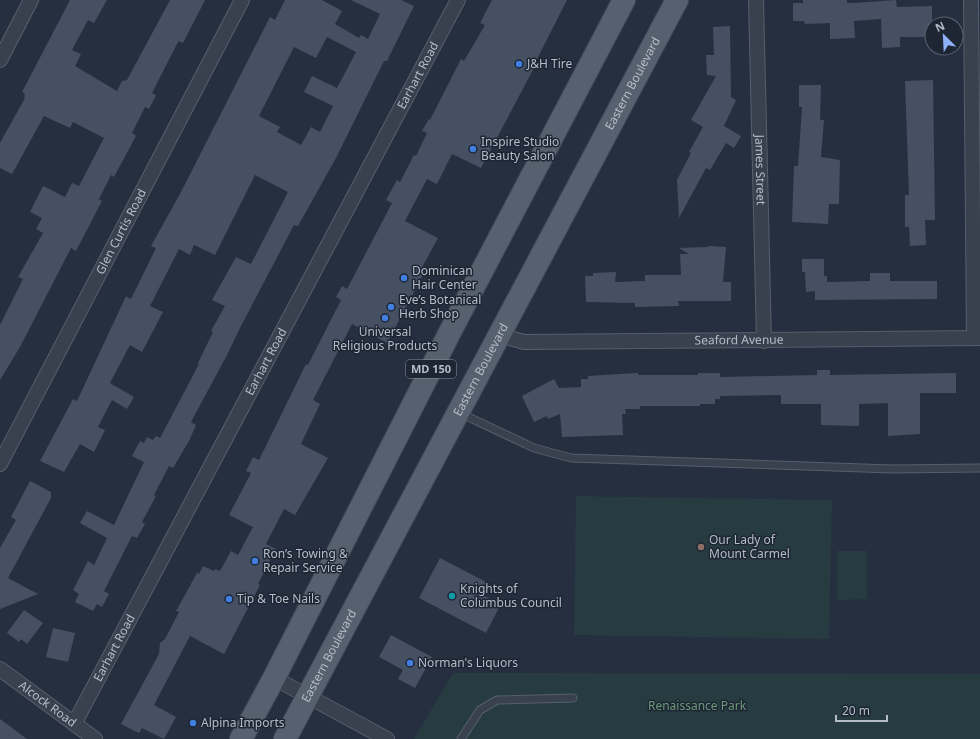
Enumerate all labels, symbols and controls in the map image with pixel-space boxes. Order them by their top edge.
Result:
north arrow [924,16,964,56]
text: N [933,18,947,35]
street label: Eastern Boulevard [601,34,664,133]
street label: Earhart Road [393,39,442,112]
place label: J&H Tire [526,55,573,72]
marker: J&H Tire [514,59,524,69]
place label: Inspire Studio Beauty Salon [481,133,559,164]
street label: James Street [751,134,770,206]
marker: Inspire Studio Beauty Salon [468,144,478,154]
street label: Glen Curtis Road [91,186,150,277]
place label: Dominican Hair Center [412,262,477,293]
marker: Dominican Hair Center [399,273,409,283]
place label: Eve’s Botanical Herb Shop [399,291,481,322]
marker: Eve’s Botanical Herb Shop [386,302,396,312]
marker: Universal Religious Products [380,313,390,323]
street label: Eastern Boulevard [449,320,512,419]
place label: Universal Religious Products [333,323,437,354]
street label: Earhart Road [241,325,290,398]
street label: Seaford Avenue [694,331,784,349]
road number: MD 150 [406,360,456,378]
place label: Our Lady of Mount Carmel [709,531,790,562]
marker: Our Lady of Mount Carmel [696,542,706,552]
place label: Ron’s Towing & Repair Service [263,545,348,576]
marker: Ron’s Towing & Repair Service [250,556,260,566]
place label: Knights of Columbus Council [460,580,562,611]
place label: Tip & Toe Nails [237,590,320,607]
marker: Knights of Columbus Council [447,591,457,601]
marker: Tip & Toe Nails [224,594,234,604]
street label: Eastern Boulevard [297,606,360,705]
street label: Earhart Road [89,611,139,684]
place label: Norman's Liquors [418,654,518,671]
marker: Norman's Liquors [405,658,415,668]
street label: Alcock Road [15,677,80,731]
park label: Renaissance Park [648,697,747,714]
scale bar [836,697,887,723]
text: 20 m [842,702,870,719]
place label: Alpina Imports [201,714,285,731]
marker: Alpina Imports [188,718,198,728]

